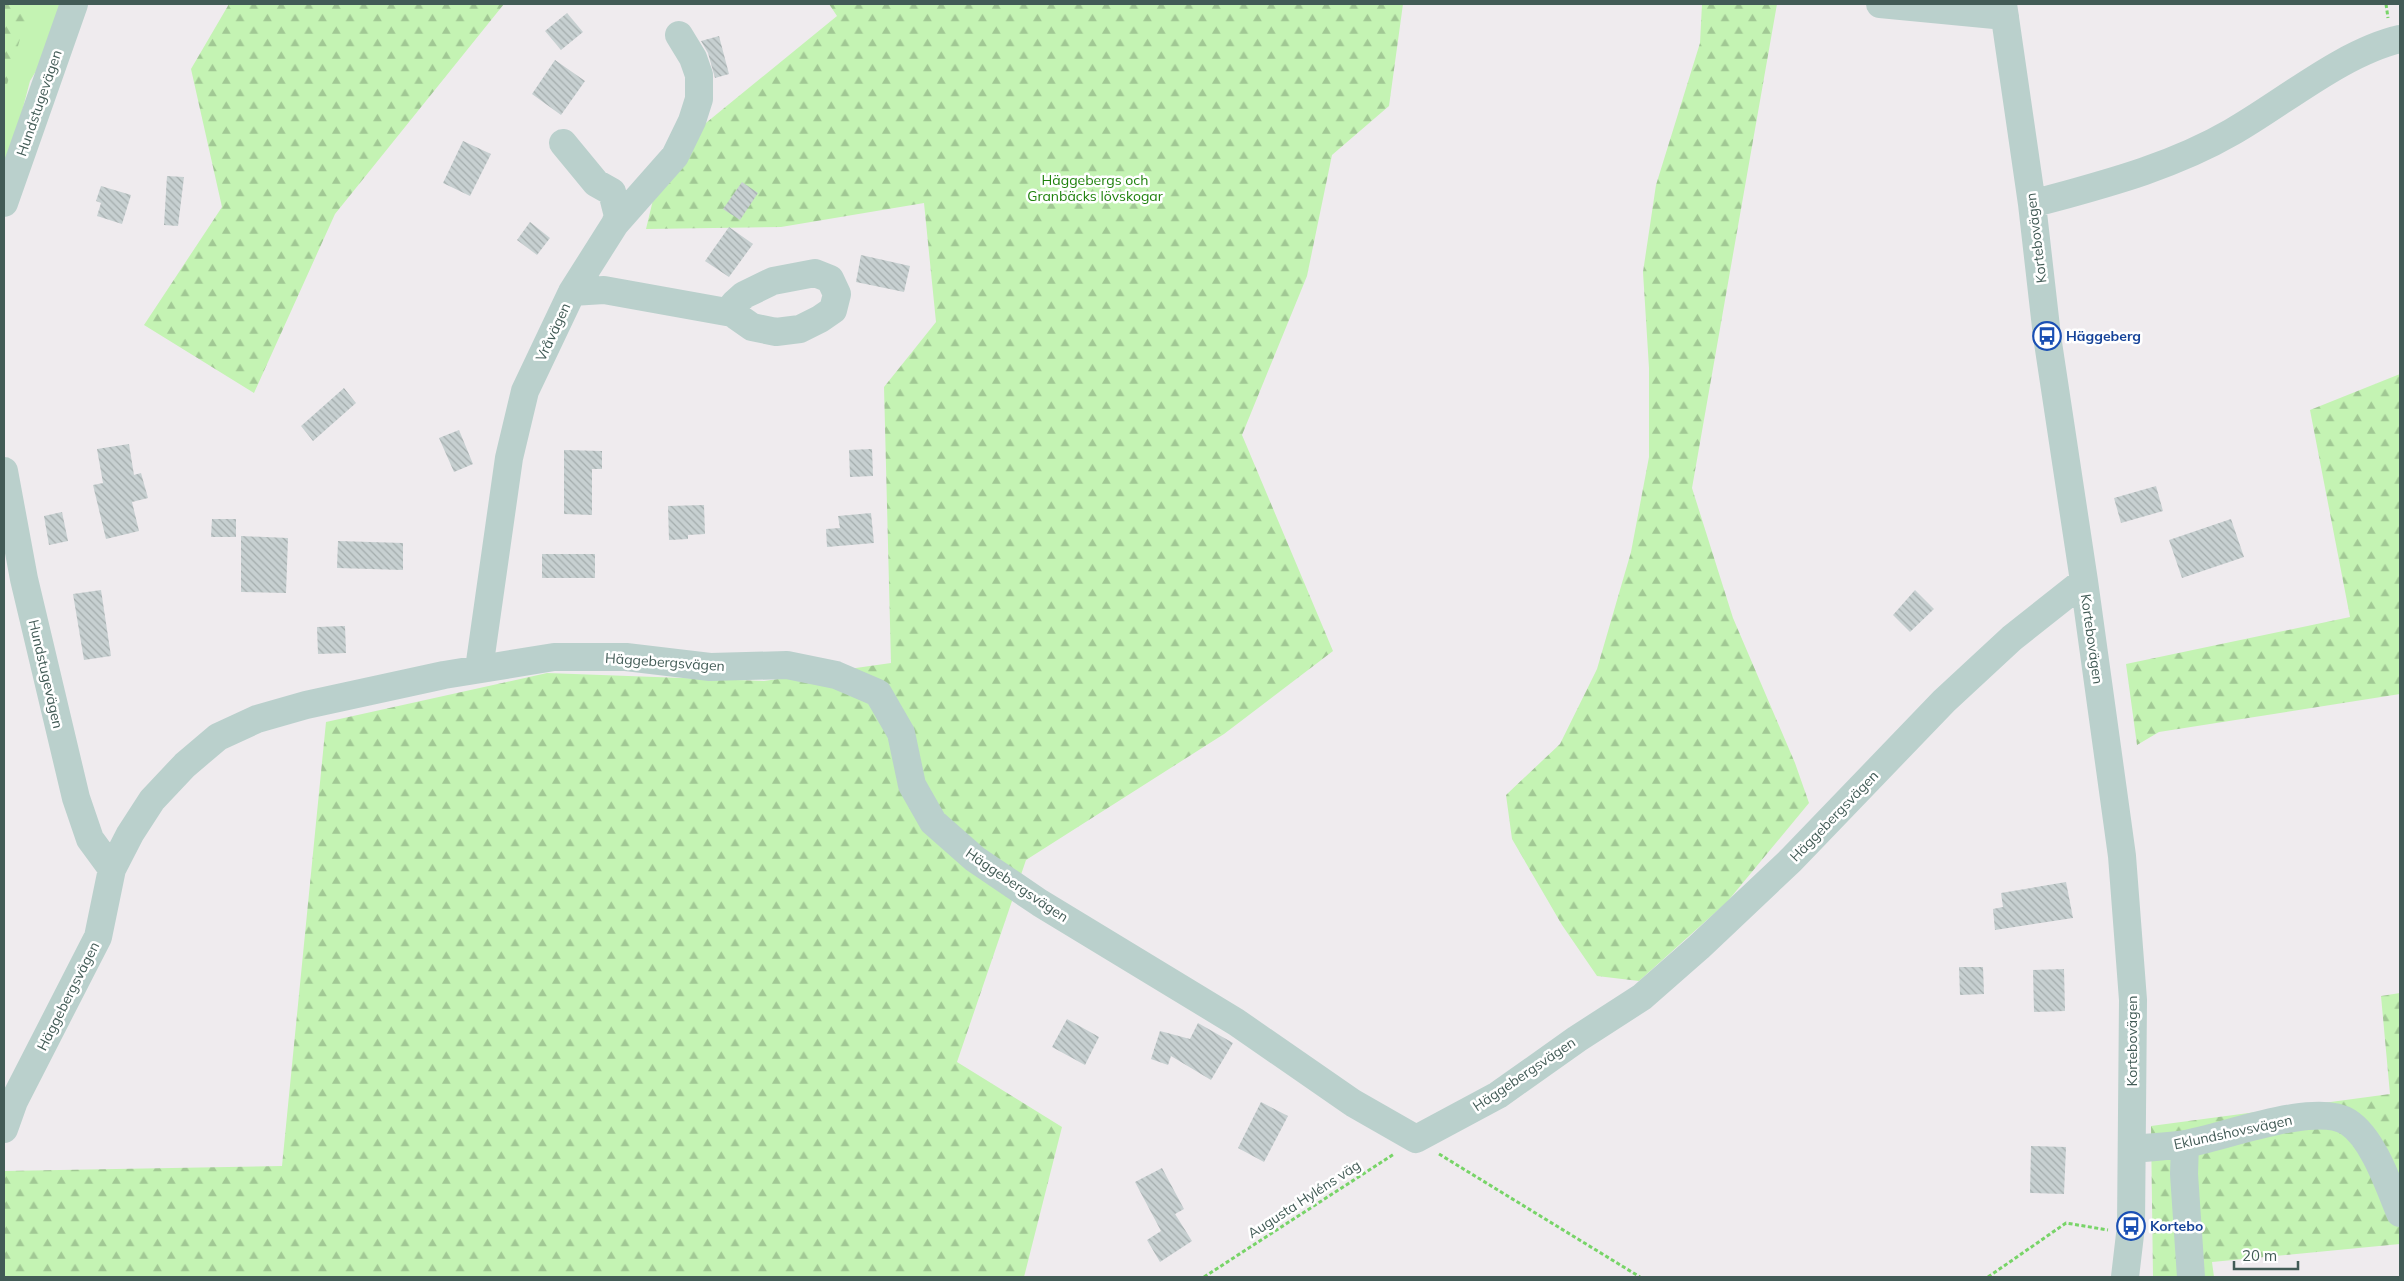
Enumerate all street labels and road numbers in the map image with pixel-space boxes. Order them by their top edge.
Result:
street label: Hundstugevägen [12,47,66,159]
street label: Kortebovägen [2022,192,2050,284]
street label: Vråvägen [532,300,574,364]
street label: Kortebovägen [2077,593,2107,685]
street label: Hundstugevägen [25,618,67,730]
street label: Häggebergsvägen [605,649,725,675]
street label: Häggebergsvägen [1786,767,1882,865]
street label: Häggebergsvägen [962,844,1072,926]
street label: Häggebergsvägen [33,938,103,1054]
street label: Kortebovägen [2123,996,2141,1087]
street label: Häggebergsvägen [1469,1033,1579,1115]
street label: Eklundshovsvägen [2172,1111,2294,1153]
street label: Augusta Hyléns väg [1244,1156,1364,1242]

